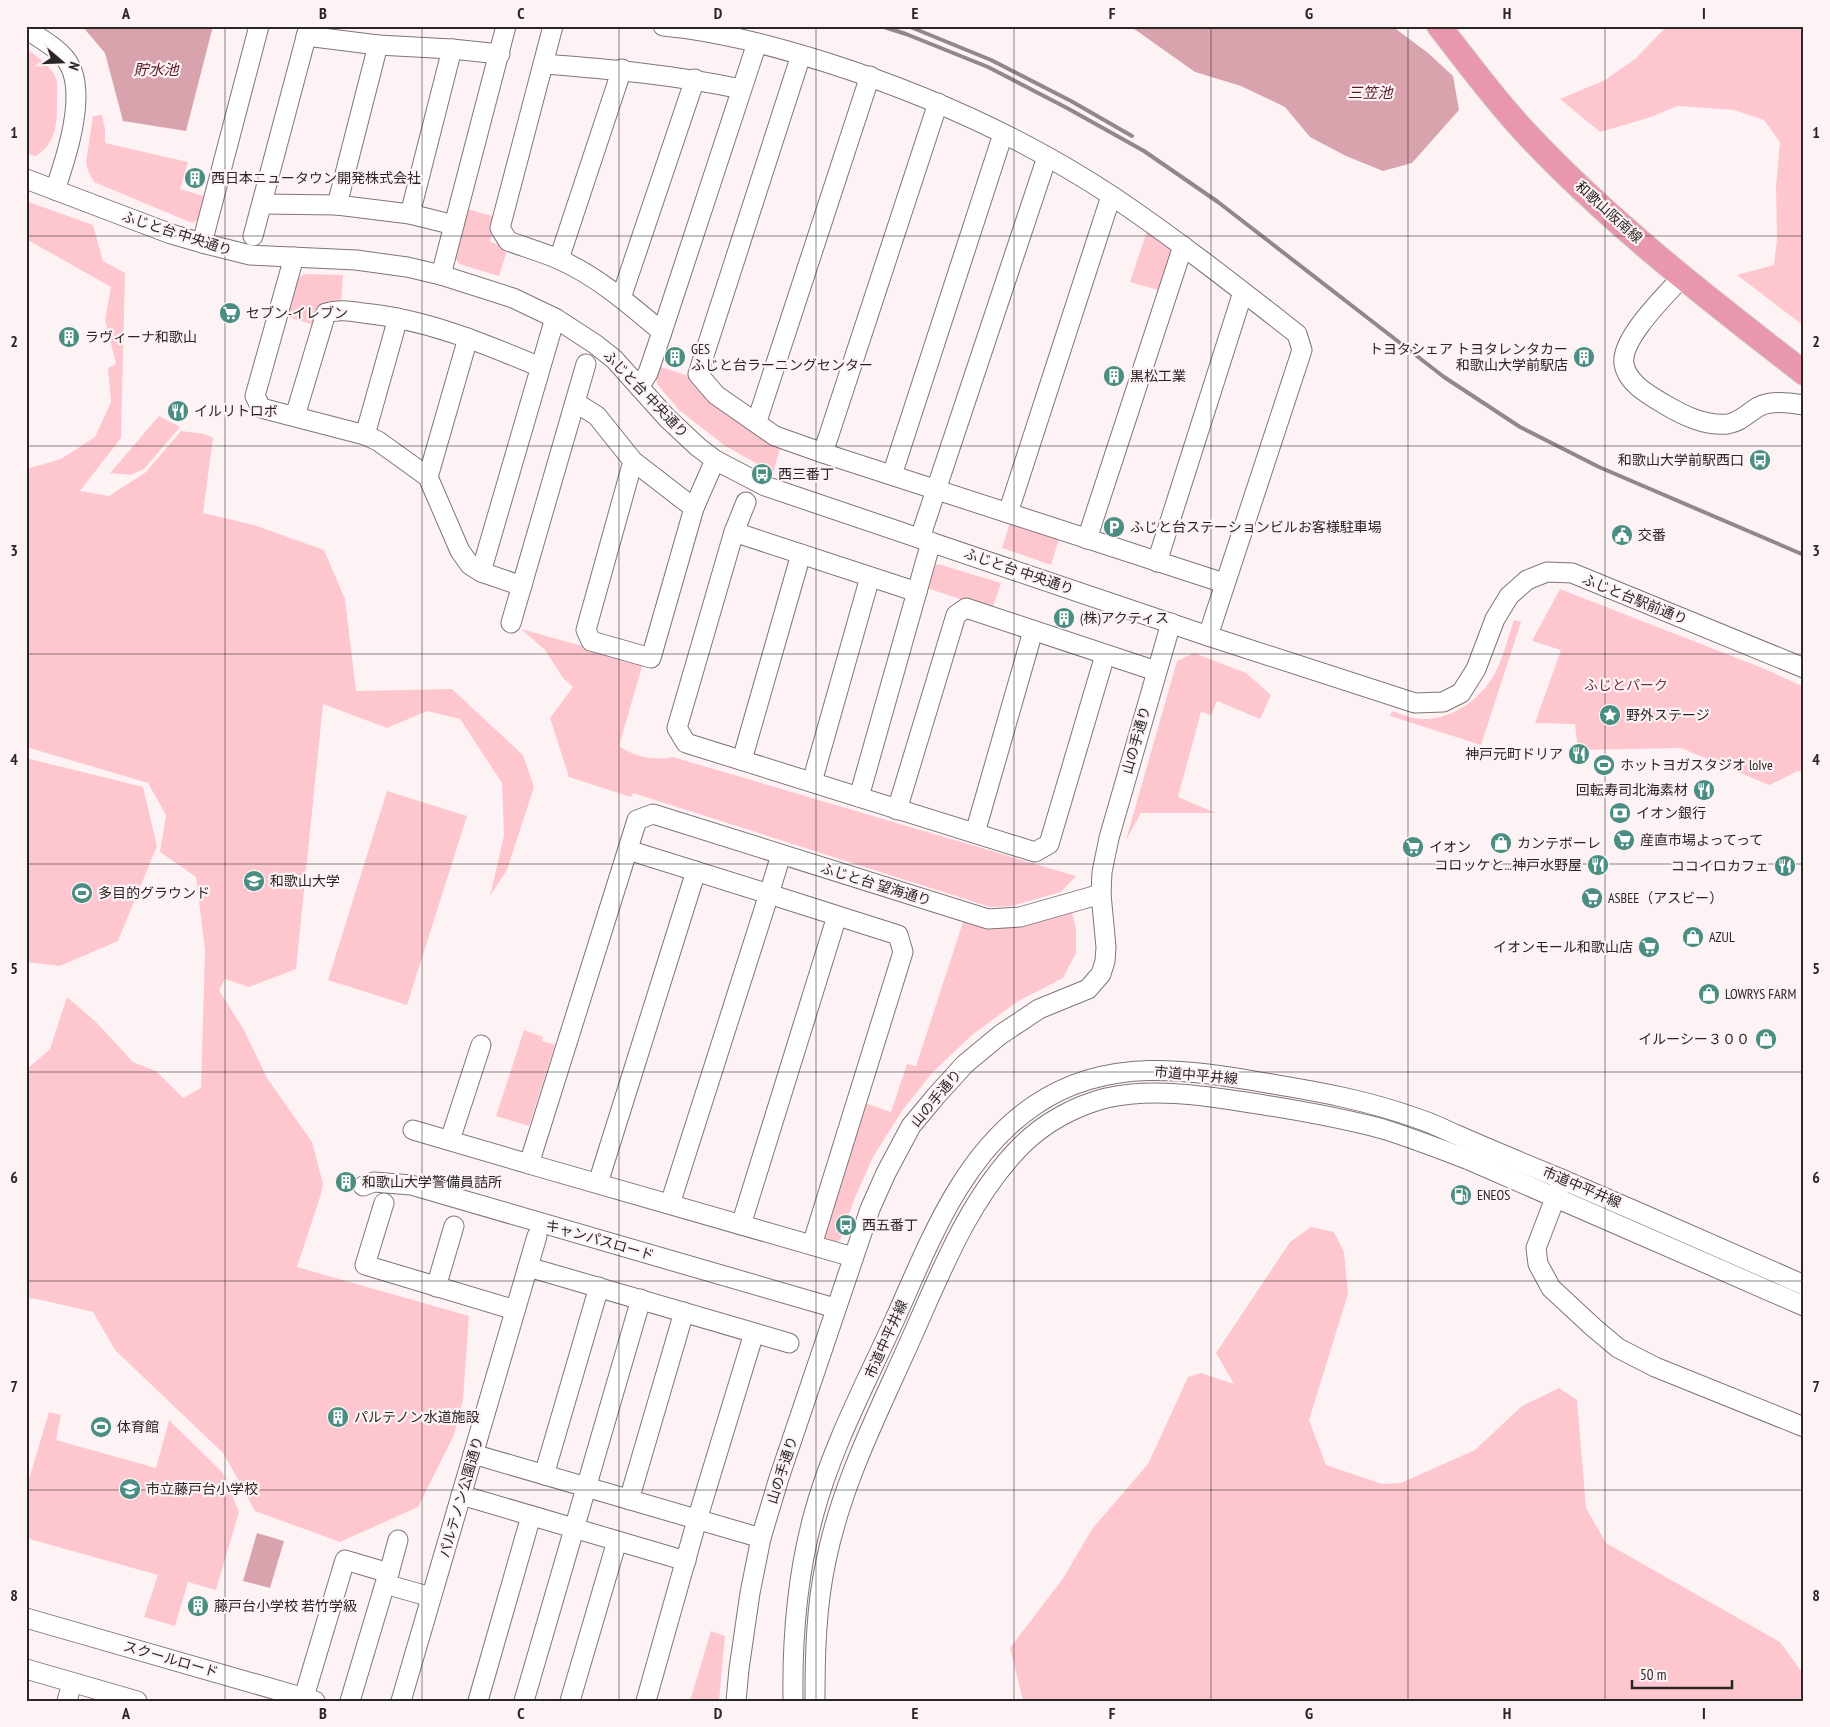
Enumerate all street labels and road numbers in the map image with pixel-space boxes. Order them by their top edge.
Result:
street label: 和歌山阪南線 [1572,177,1646,247]
street label: ふじと台 中央通り [120,207,234,259]
street label: ふじと台 中央通り [600,346,692,442]
street label: ふじと台 中央通り [962,544,1076,598]
street label: ふじと台駅前通り [1580,570,1690,628]
street label: 山の手通り [1118,704,1154,776]
street label: ふじと台 望海通り [818,859,934,909]
street label: 市道中平井線 [1153,1062,1239,1088]
street label: 山の手通り [907,1065,965,1131]
street label: 市道中平井線 [1540,1162,1624,1212]
street label: キャンパスロード [544,1216,656,1264]
street label: 市道中平井線 [861,1297,911,1381]
street label: パルテノン公園通り [435,1434,487,1560]
street label: 山の手通り [763,1434,801,1506]
street label: スクールロード [121,1637,221,1681]

